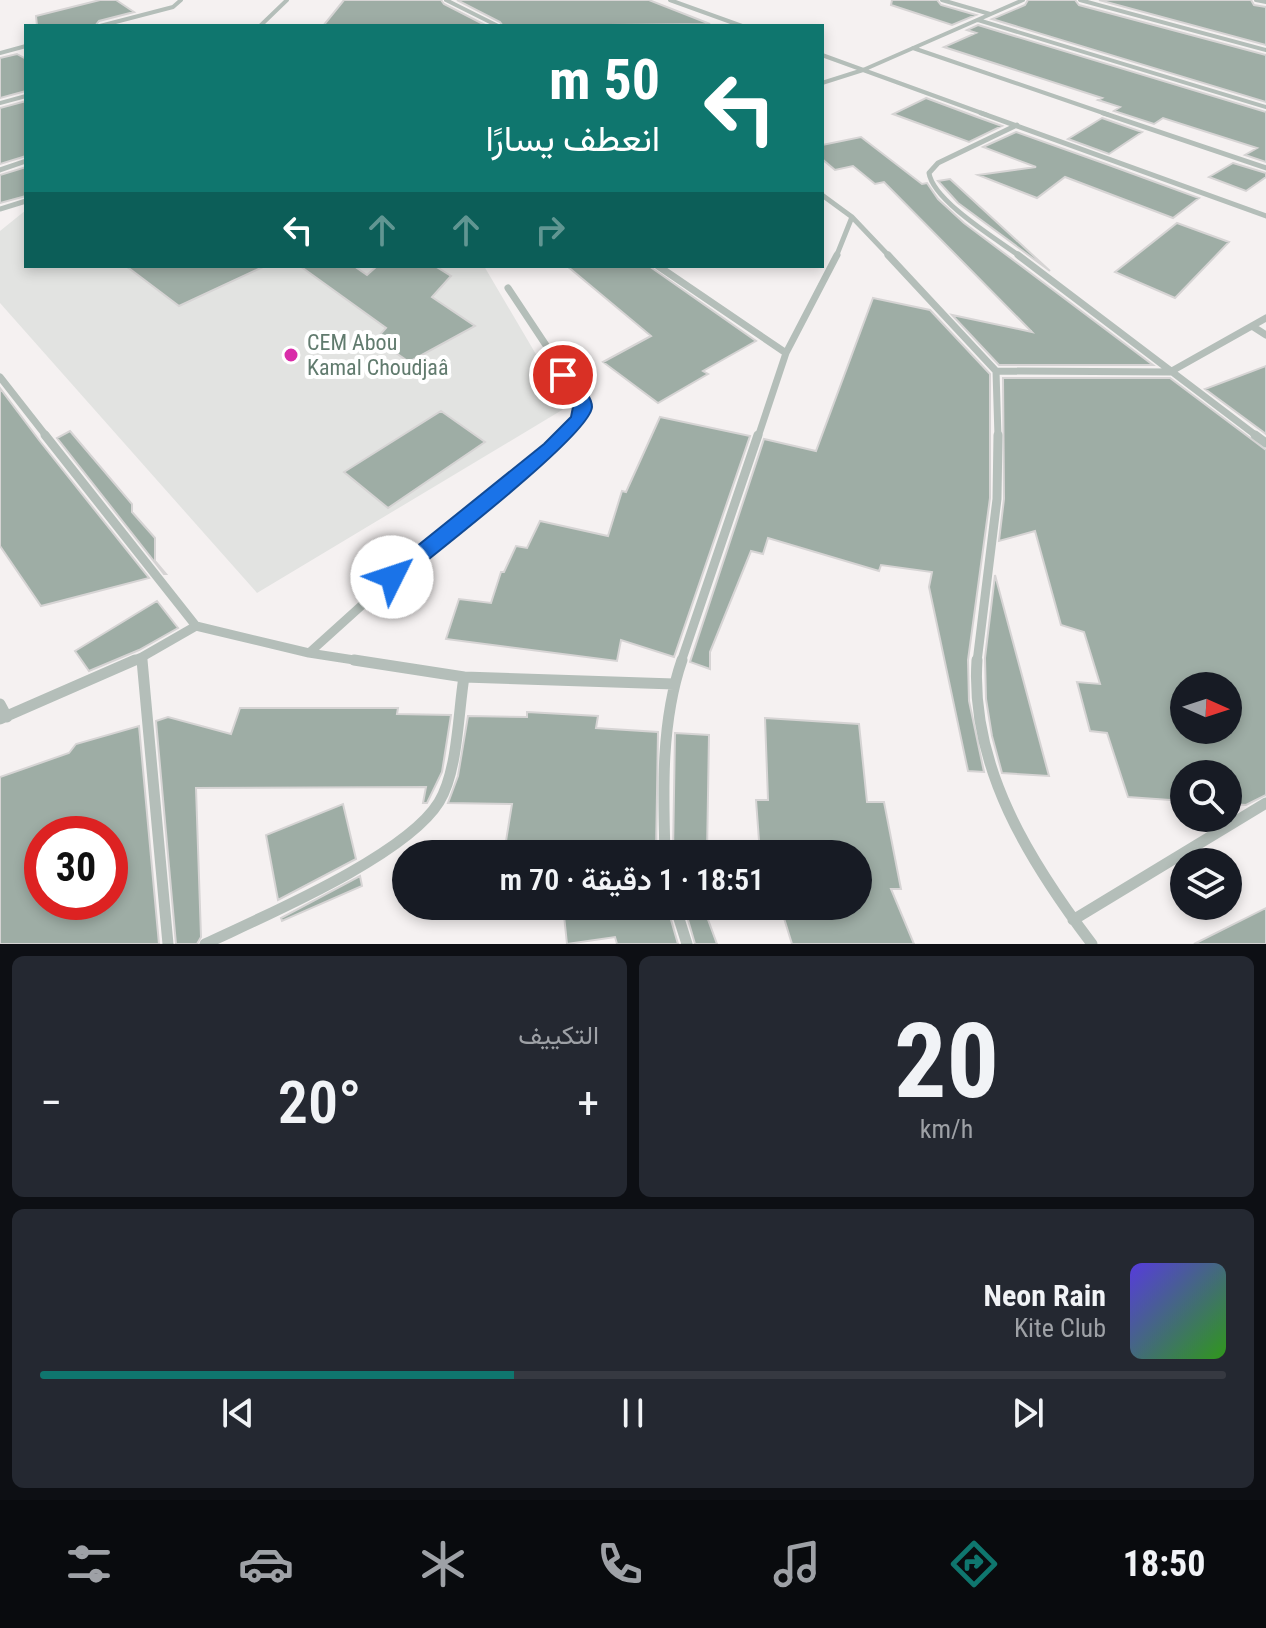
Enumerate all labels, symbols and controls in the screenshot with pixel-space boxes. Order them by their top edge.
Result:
text: 50 m [549,47,660,113]
icon: left [688,56,792,160]
text: انعطف يسارًا [486,118,660,160]
icon: left [276,208,320,252]
icon: ahead [360,208,404,252]
icon: ahead [444,208,488,252]
icon: right [528,208,572,252]
place label: CEM Abou Kamal Choudjaâ [307,330,448,380]
pin [529,341,597,409]
marker: CEM Abou Kamal Choudjaâ [282,346,300,364]
icon: arrive [541,353,585,397]
position arrow [350,535,434,619]
north arrow [1170,672,1242,744]
map controls [1170,672,1242,920]
button: search [1170,760,1242,832]
speed limit sign: 30 [24,816,128,920]
button: layers [1170,848,1242,920]
text: 18:51 · 1 دقيقة · 70 m [500,862,764,897]
text: 20 [894,1001,999,1122]
text: التكييف [518,1020,599,1050]
text: 20° [278,1067,361,1138]
text: − [40,1077,62,1129]
text: + [577,1077,599,1129]
text: km/h [920,1114,973,1144]
text: Neon Rain [984,1278,1106,1313]
text: Kite Club [1014,1313,1106,1343]
icon: previous [216,1391,260,1435]
icon: pause [611,1391,655,1435]
icon: next [1006,1391,1050,1435]
icon: filters [61,1536,117,1592]
icon: car [238,1536,294,1592]
icon: climate [415,1536,471,1592]
icon: phone [592,1536,648,1592]
icon: music [769,1536,825,1592]
icon: directions [946,1536,1002,1592]
text: 18:50 [1123,1543,1205,1585]

